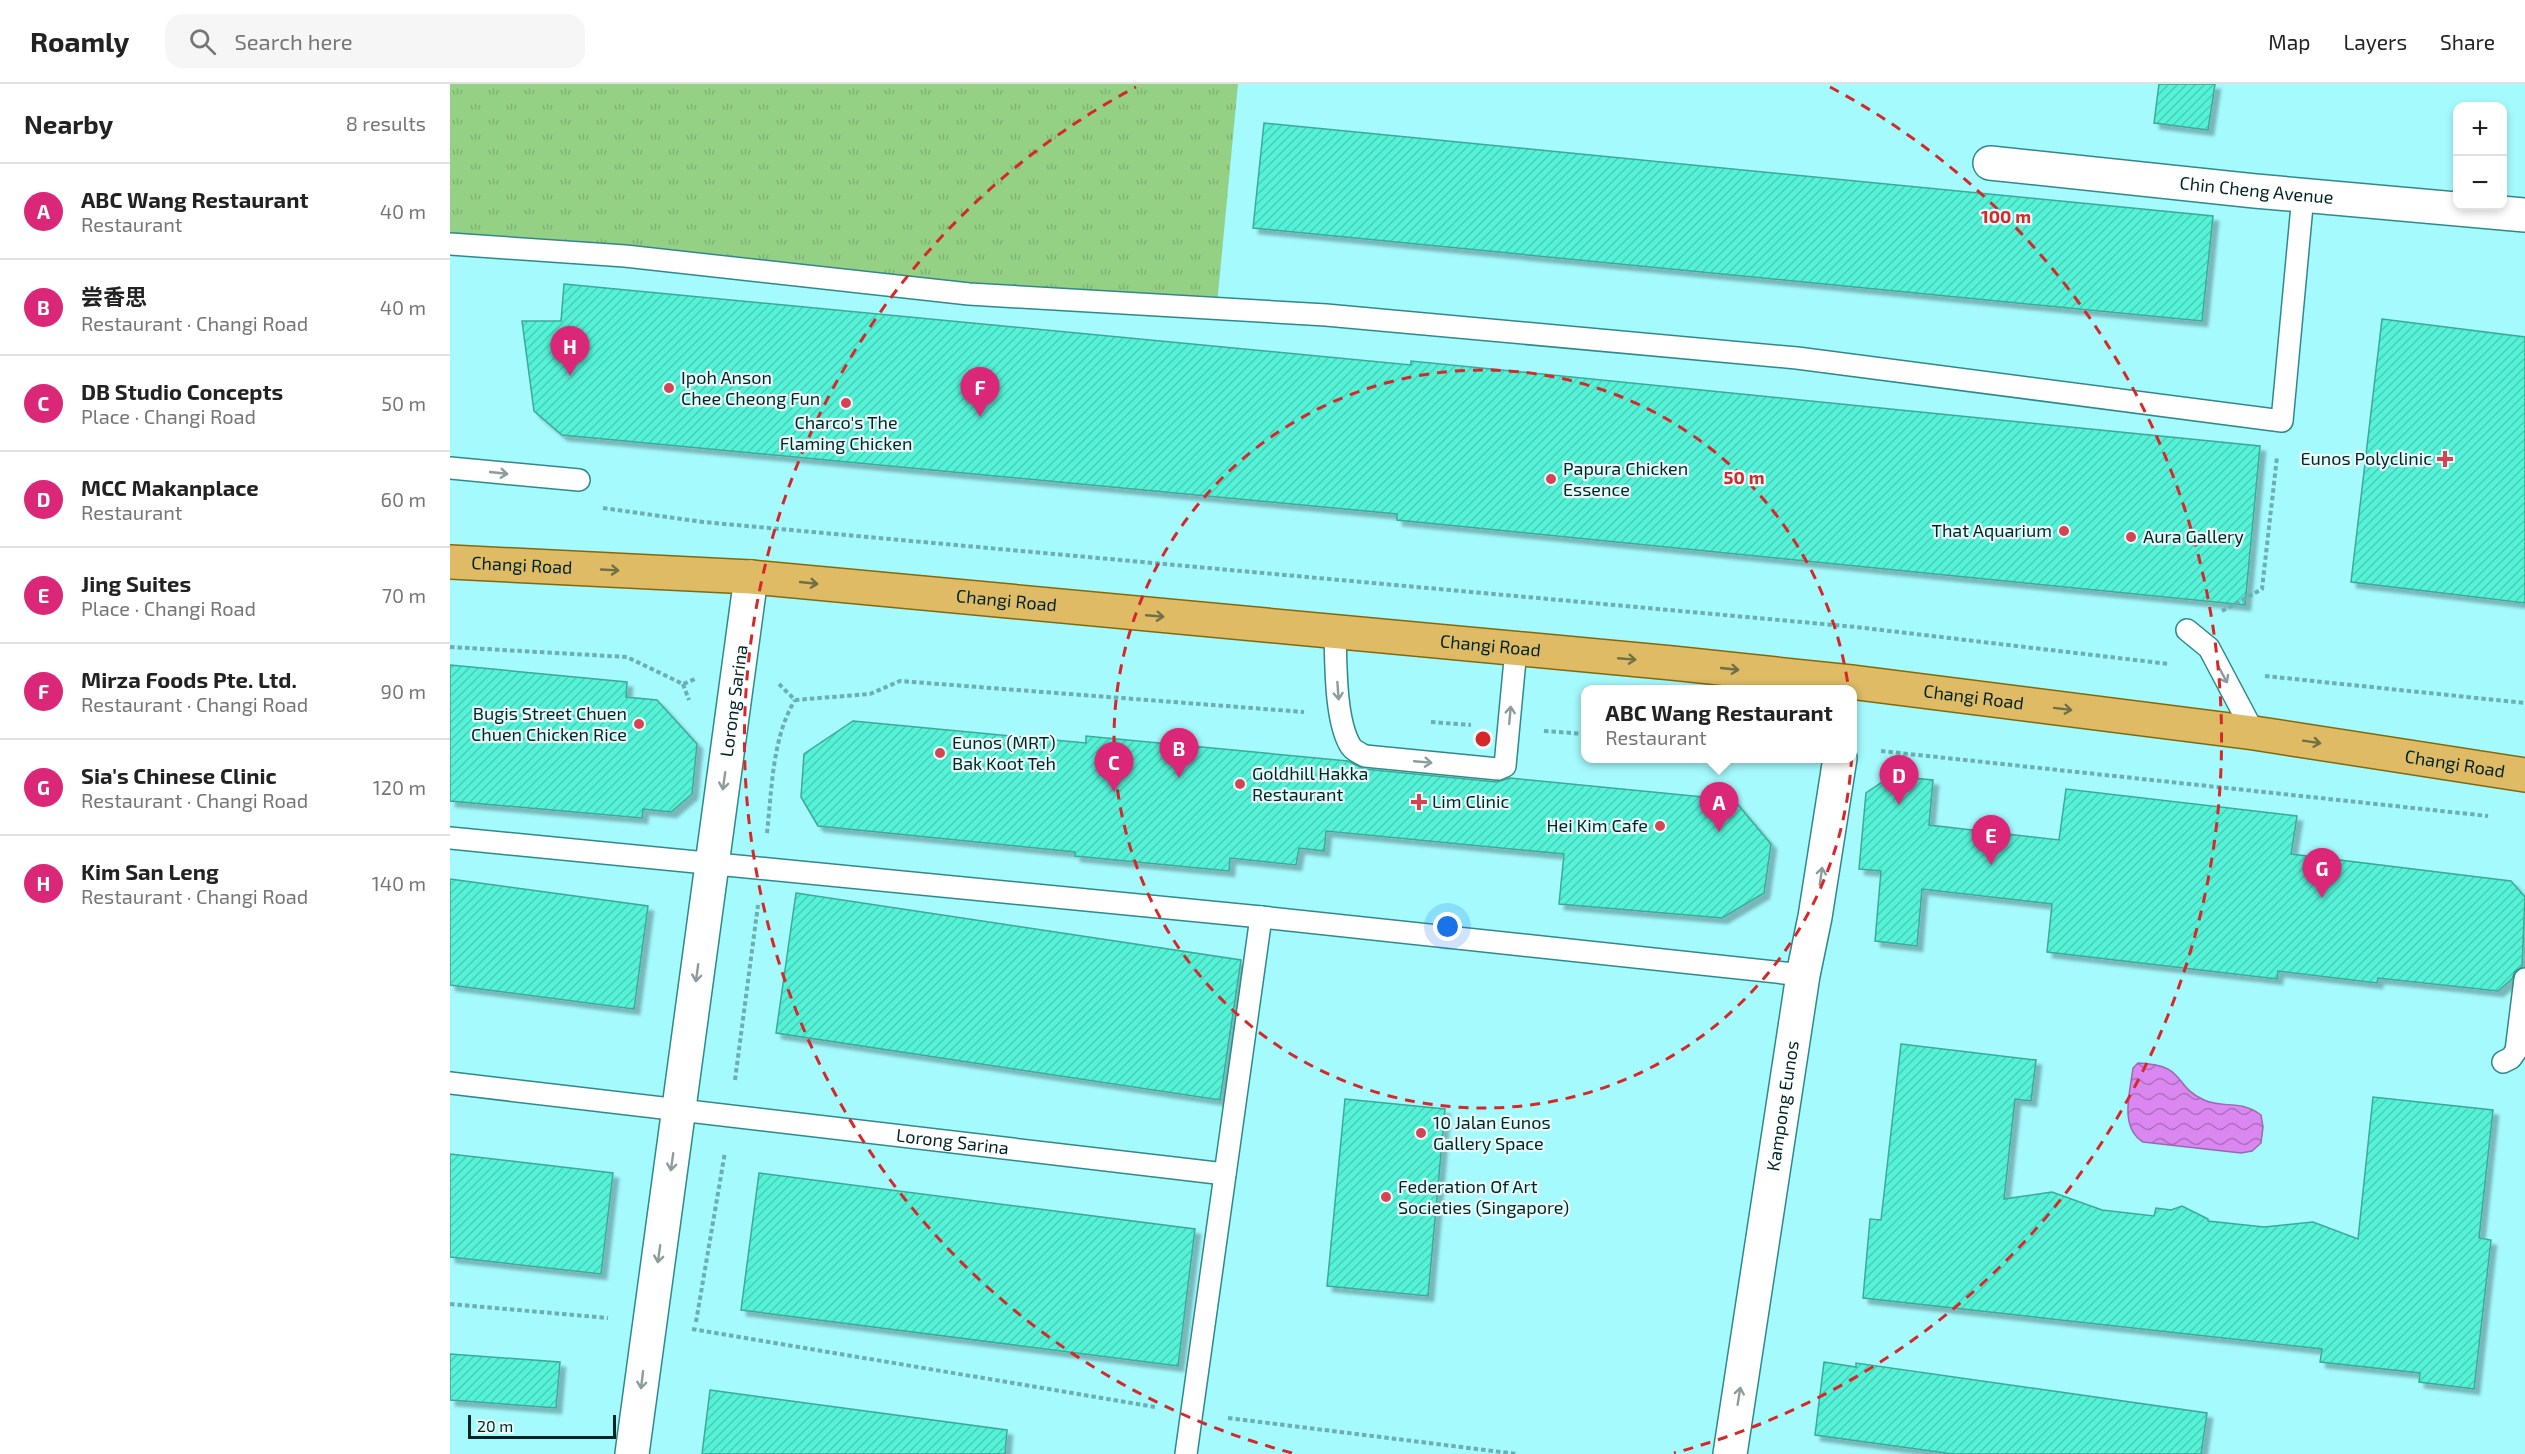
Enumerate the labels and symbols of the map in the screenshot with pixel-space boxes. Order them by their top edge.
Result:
street label: Chin Cheng Avenue [2179,171,2335,208]
text: 100 m [1981,205,2031,227]
pin: H [550,326,590,376]
place label: Ipoh Anson Chee Cheong Fun [681,366,820,409]
pin: F [960,368,1000,417]
marker: Ipoh Anson Chee Cheong Fun [662,381,676,395]
marker: Charco's The Flaming Chicken [839,396,853,410]
place label: Charco's The Flaming Chicken [780,411,912,454]
place label: Eunos Polyclinic [2300,447,2432,469]
marker: Eunos Polyclinic [2436,450,2454,468]
place label: Papura Chicken Essence [1563,457,1688,500]
text: 50 m [1723,466,1765,488]
one-way arrow [489,468,509,479]
marker: Papura Chicken Essence [1544,472,1558,486]
place label: That Aquarium [1931,519,2052,541]
marker: That Aquarium [2057,524,2071,538]
place label: Aura Gallery [2143,525,2244,547]
marker: Aura Gallery [2124,530,2138,544]
street label: Changi Road [471,551,573,578]
one-way arrow [600,564,620,575]
one-way arrow [799,578,818,589]
street label: Changi Road [955,584,1058,616]
one-way arrow [1144,611,1164,622]
street label: Changi Road [1439,629,1542,661]
street label: Lorong Sarina [715,643,752,758]
one-way arrow [1617,654,1637,665]
one-way arrow [1720,664,1740,675]
one-way arrow [2217,666,2229,683]
street label: Changi Road [1922,679,2025,714]
one-way arrow [1333,681,1344,700]
place label: Bugis Street Chuen Chuen Chicken Rice [471,702,627,745]
one-way arrow [2052,704,2072,715]
one-way arrow [1505,706,1516,725]
marker: Bugis Street Chuen Chuen Chicken Rice [632,717,646,731]
pin: B [1160,728,1198,778]
centre of rings [1473,729,1493,749]
place label: Eunos (MRT) Bak Koot Teh [952,731,1056,774]
one-way arrow [2302,737,2322,748]
pin: C [1094,742,1134,792]
street label: Changi Road [2404,745,2507,782]
marker: Eunos (MRT) Bak Koot Teh [933,746,947,760]
pin: D [1880,756,1918,805]
one-way arrow [1413,757,1433,768]
place label: Goldhill Hakka Restaurant [1252,762,1368,805]
one-way arrow [718,771,729,791]
marker: Goldhill Hakka Restaurant [1233,777,1247,791]
pin: A [1700,782,1738,832]
place label: Lim Clinic [1432,790,1509,812]
marker: Lim Clinic [1410,793,1428,811]
place label: Hei Kim Cafe [1546,814,1648,836]
pin: E [1972,816,2010,865]
marker: Hei Kim Cafe [1653,819,1667,833]
pin: G [2302,848,2342,898]
one-way arrow [1816,867,1827,887]
your location [1433,912,1462,941]
one-way arrow [692,963,703,983]
street label: Kampong Eunos [1761,1039,1803,1173]
place label: 10 Jalan Eunos Gallery Space [1433,1111,1551,1154]
street label: Lorong Sarina [895,1123,1010,1159]
marker: 10 Jalan Eunos Gallery Space [1414,1126,1428,1140]
one-way arrow [667,1151,678,1171]
place label: Federation Of Art Societies (Singapore) [1398,1175,1569,1218]
marker: Federation Of Art Societies (Singapore) [1379,1190,1393,1204]
one-way arrow [654,1244,665,1263]
one-way arrow [636,1369,647,1389]
one-way arrow [1733,1387,1744,1407]
scale bar [468,1412,616,1440]

